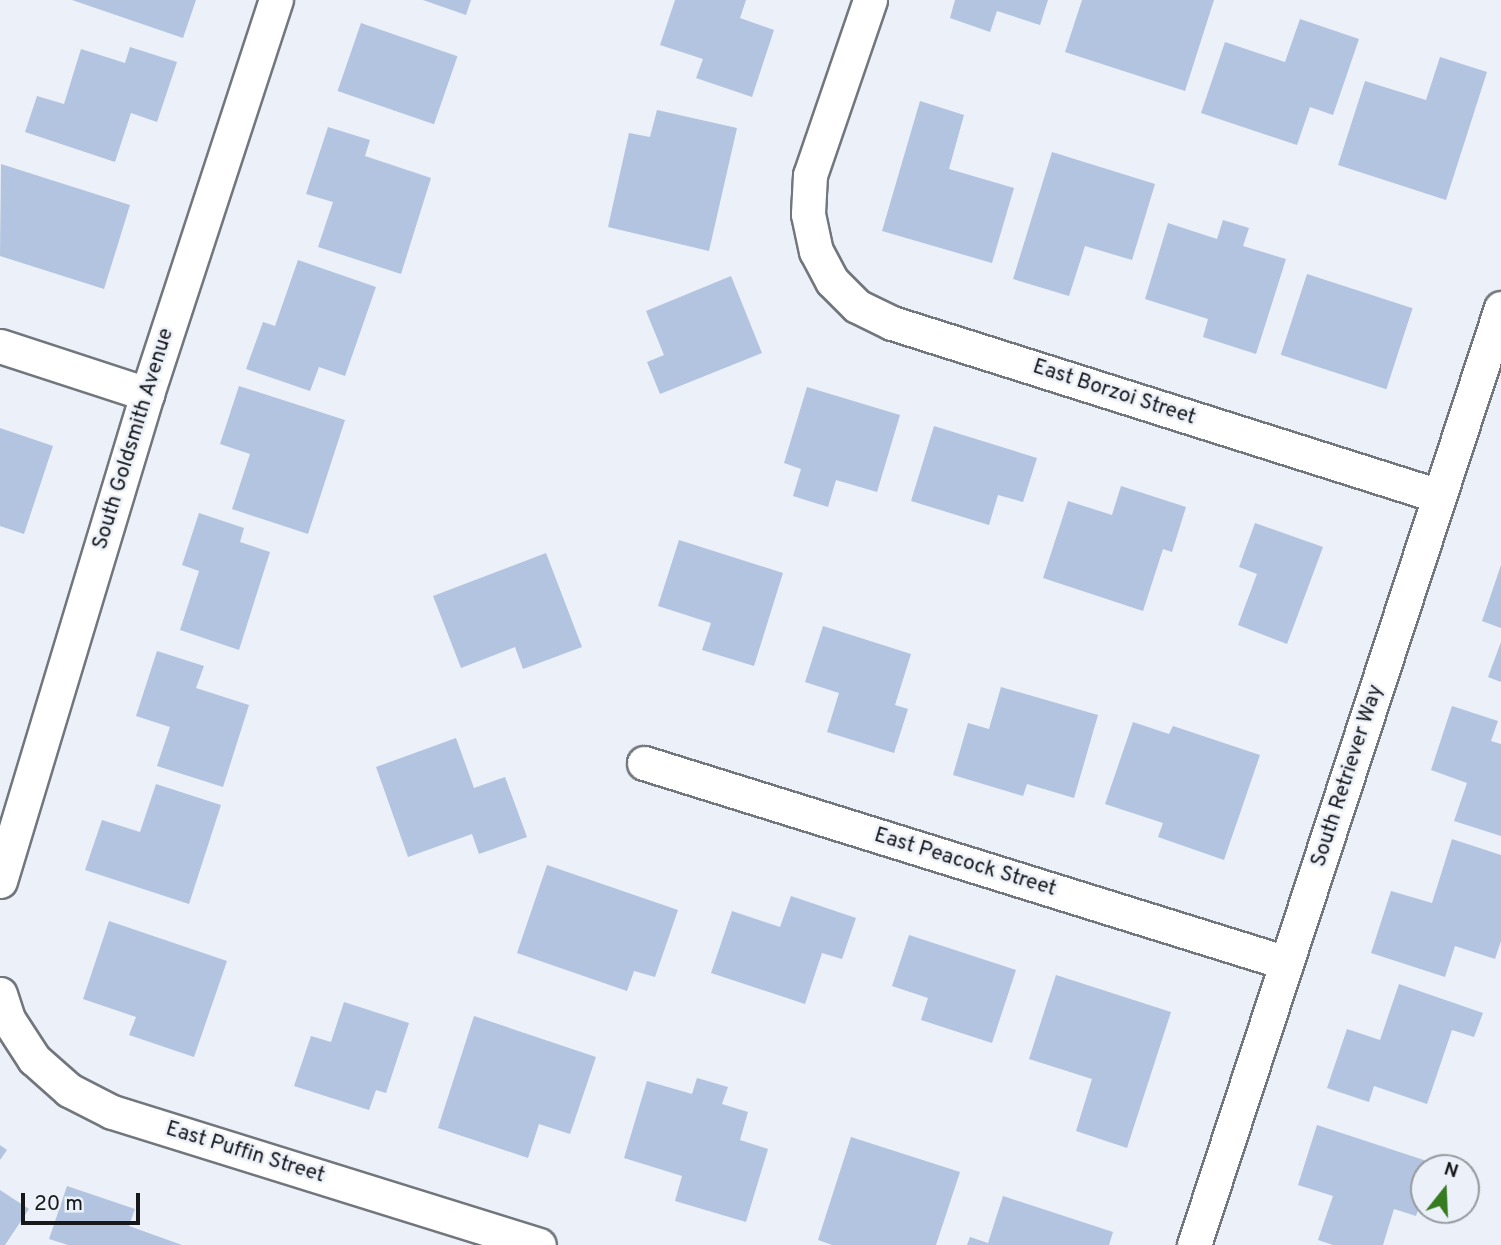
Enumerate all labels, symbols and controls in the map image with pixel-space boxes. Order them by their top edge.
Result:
street label: South Goldsmith Avenue [88,325,180,553]
street label: East Borzoi Street [1029,355,1199,431]
street label: South Retriever Way [1307,682,1389,870]
street label: East Peacock Street [871,823,1059,903]
street label: East Puffin Street [163,1117,327,1189]
north arrow [1410,1154,1480,1224]
text: N [1441,1157,1461,1184]
scale bar [24,1178,144,1222]
text: 20 m [34,1191,83,1218]

